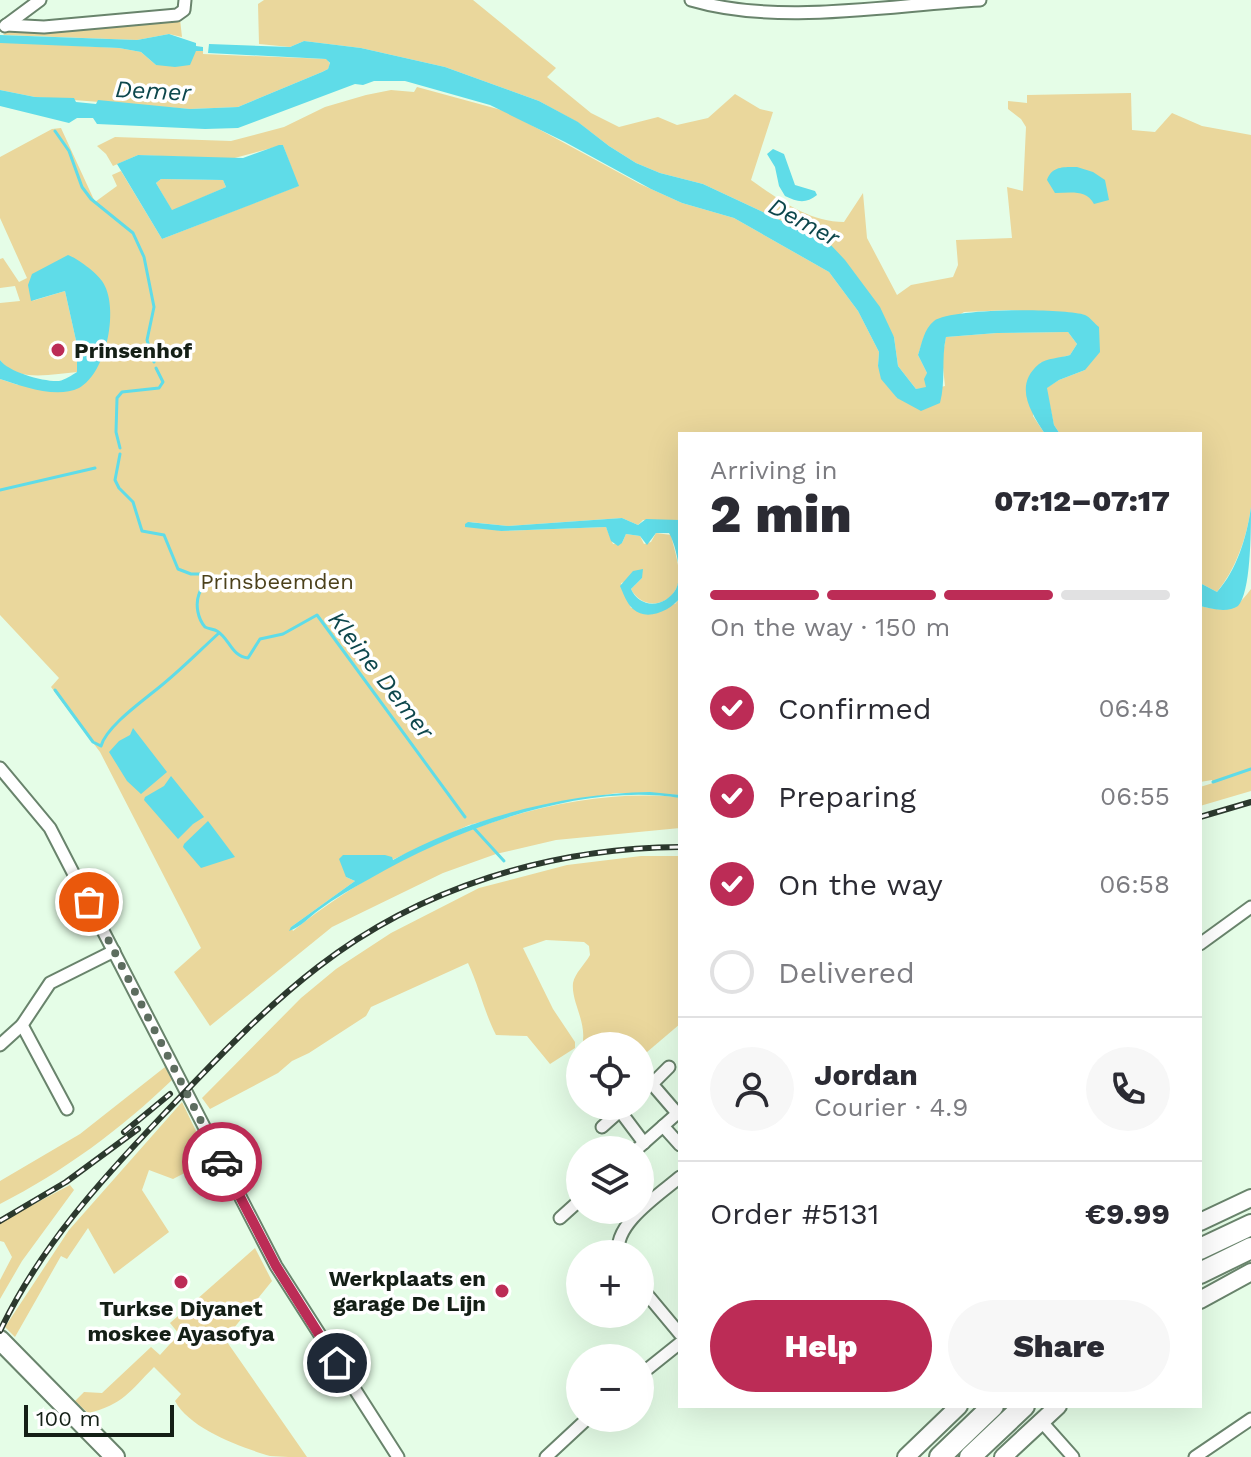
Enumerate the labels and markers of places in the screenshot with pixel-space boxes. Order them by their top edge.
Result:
place label: Prinsenhof [74,338,193,363]
marker: Prinsenhof [49,341,67,359]
pin [55,868,123,936]
place label: Werkplaats en garage De Lijn [329,1266,486,1316]
marker: Turkse Diyanet moskee Ayasofya [172,1273,190,1291]
marker: Werkplaats en garage De Lijn [493,1282,511,1300]
place label: Turkse Diyanet moskee Ayasofya [87,1296,275,1346]
pin [303,1329,371,1397]

